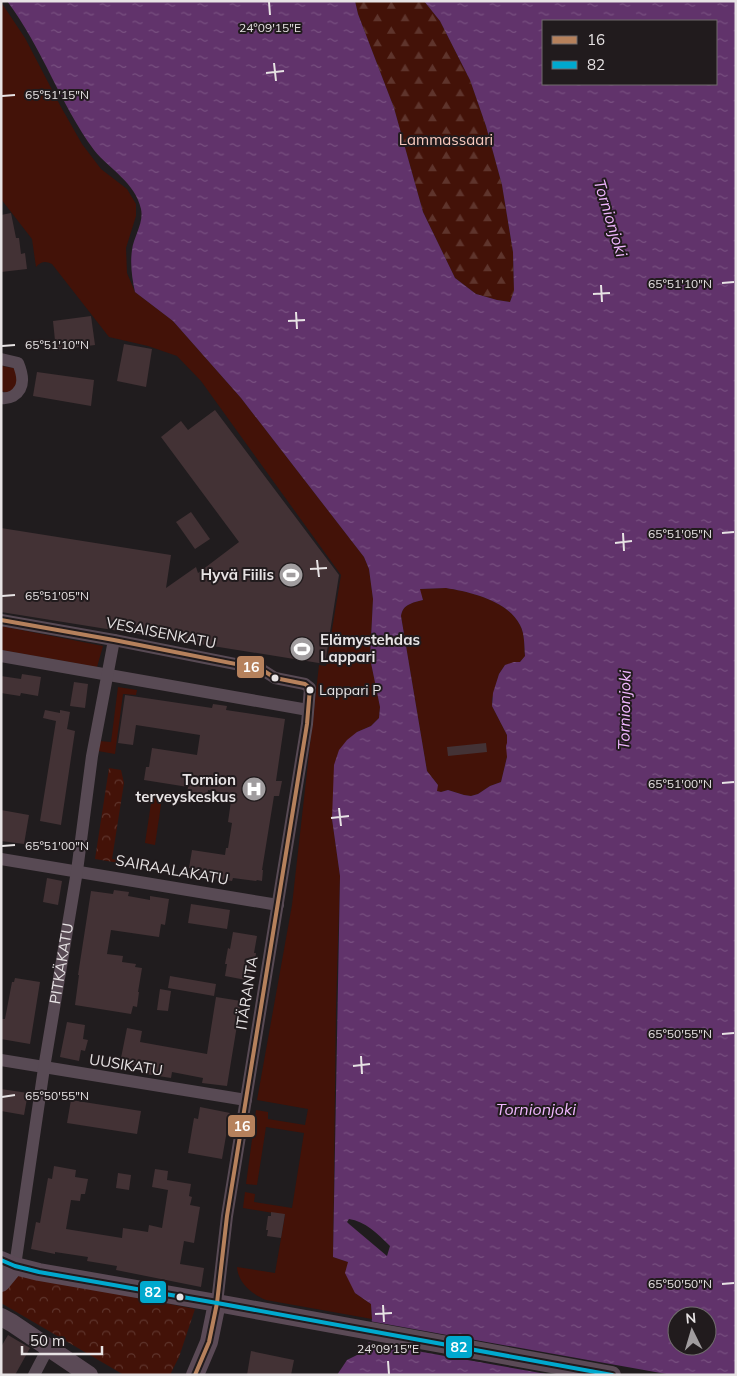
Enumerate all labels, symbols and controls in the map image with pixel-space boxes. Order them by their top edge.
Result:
text: 24°09'15"E [239,20,301,35]
legend [542,20,717,85]
text: 16 [587,30,605,49]
text: 82 [587,55,605,74]
text: 65°51'15"N [25,87,89,102]
park label: Lammassaari [399,130,493,149]
water label: Tornionjoki [590,177,632,259]
text: 65°51'10"N [648,276,712,291]
text: 65°51'10"N [25,337,89,352]
text: 65°51'05"N [648,526,712,541]
sports icon: Hyvä Fiilis [278,562,304,588]
place label: Hyvä Fiilis [201,565,274,584]
text: 65°51'05"N [25,588,89,603]
street label: VESAISENKATU [104,613,218,652]
place label: Elämystehdas Lappari [320,630,420,666]
sports icon: Elämystehdas Lappari [289,636,315,662]
line badge: 16 [236,655,265,679]
text: 16 [243,658,259,676]
water label: Tornionjoki [613,670,635,750]
unlabelled marker [270,673,280,683]
place label: Lappari P [319,681,381,699]
marker: Lappari P [305,685,315,695]
place label: Tornion terveyskeskus [136,770,236,806]
hospital icon: Tornion terveyskeskus [241,776,267,802]
text: 65°51'00"N [648,776,712,791]
text: 65°51'00"N [25,838,89,853]
street label: SAIRAALAKATU [114,850,230,889]
street label: PITKÄKATU [45,922,77,1005]
street label: ITÄRANTA [231,955,262,1031]
text: 65°50'55"N [648,1026,712,1041]
street label: UUSIKATU [88,1049,164,1080]
text: 65°50'55"N [25,1088,89,1103]
water label: Tornionjoki [496,1099,576,1119]
line badge: 16 [227,1114,256,1138]
text: 16 [234,1117,250,1135]
text: 65°50'50"N [648,1276,712,1291]
line badge: 82 [139,1280,167,1304]
text: 82 [145,1283,161,1301]
unlabelled marker [175,1292,185,1302]
north arrow [667,1306,717,1356]
text: N [685,1309,697,1327]
scale bar [22,1324,102,1356]
text: 50 m [30,1331,65,1350]
line badge: 82 [445,1335,473,1359]
text: 82 [451,1338,467,1356]
text: 24°09'15"E [357,1341,419,1356]

